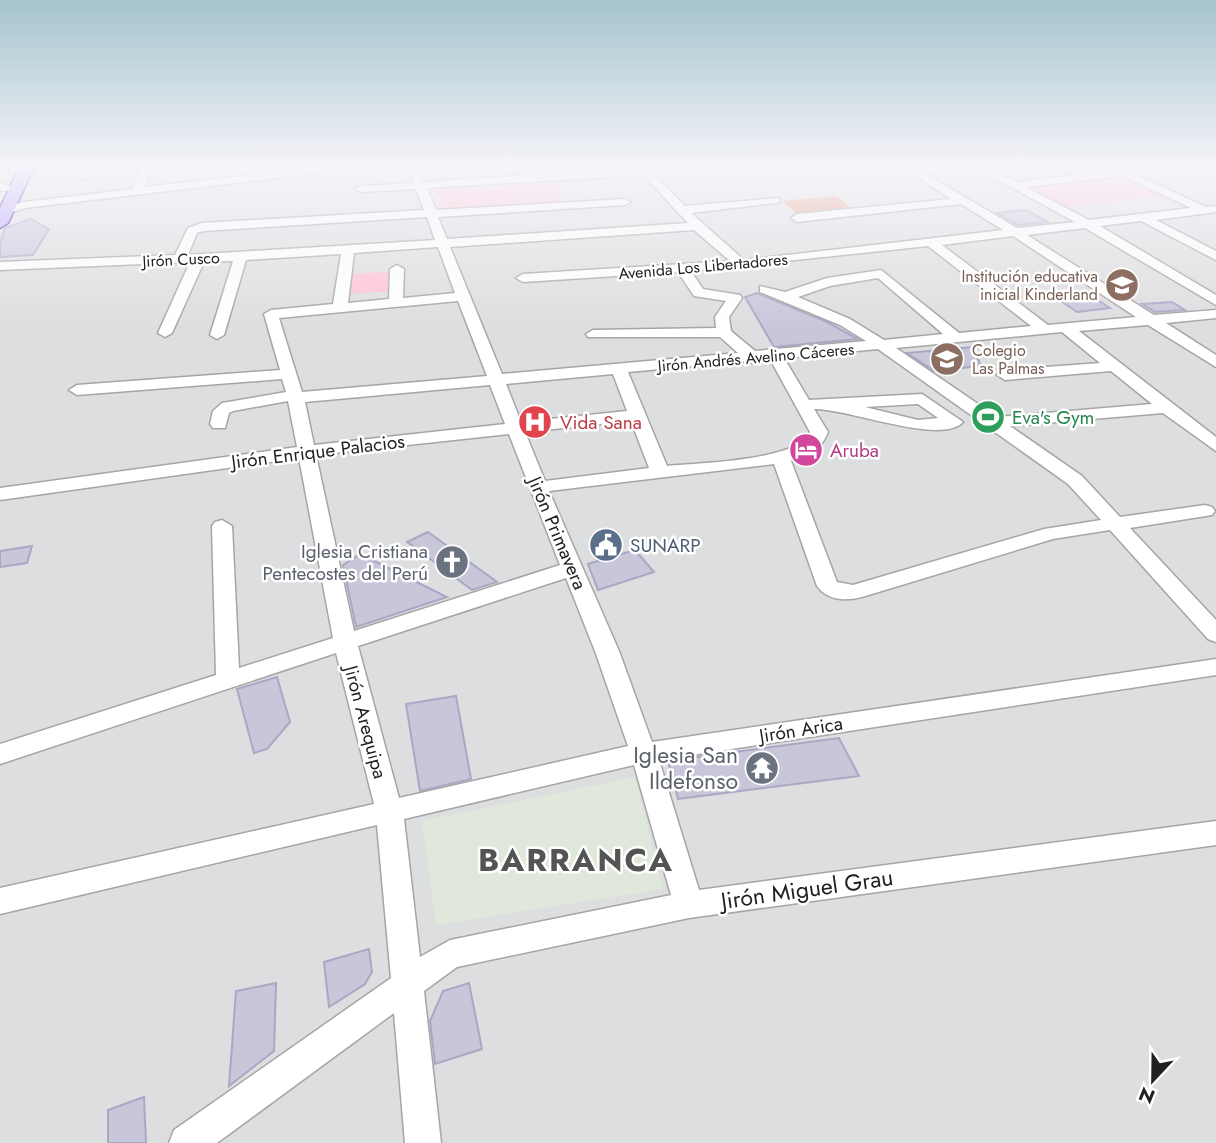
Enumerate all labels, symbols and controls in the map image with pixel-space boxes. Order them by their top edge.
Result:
street label: Jirón Cusco [140,246,221,273]
street label: Avenida Los Libertadores [618,248,789,285]
place label: Institución educativa inicial Kinderland [961,265,1098,306]
school or university icon: Institución educativa inicial Kinderland [1103,266,1141,304]
street label: Jirón Andrés Avelino Cáceres [655,337,855,378]
place label: Colegio Las Palmas [972,339,1044,380]
school or university icon: Colegio Las Palmas [928,340,966,378]
sports icon: Eva's Gym [969,398,1007,436]
hospital icon: Vida Sana [516,403,554,441]
place label: Eva's Gym [1012,404,1094,431]
place label: Vida Sana [560,409,642,436]
street label: Jirón Enrique Palacios [227,427,407,476]
hotel icon: Aruba [787,431,825,469]
place label: Aruba [830,437,879,464]
street label: Jirón Primavera [520,470,594,594]
public building icon: SUNARP [587,526,625,564]
place label: SUNARP [630,532,701,559]
place label: Iglesia Cristiana Pentecostes del Perú [262,538,428,587]
church icon: Iglesia Cristiana Pentecostes del Perú [433,543,471,581]
street label: Jirón Arequipa [337,660,394,782]
street label: Jirón Arica [755,710,845,750]
place label: Iglesia San Ildefonso [633,738,738,798]
temple icon: Iglesia San Ildefonso [743,749,781,787]
district label: BARRANCA [478,837,674,883]
street label: Jirón Miguel Grau [716,860,895,918]
north arrow [1118,1045,1188,1115]
text: N [1135,1080,1159,1111]

